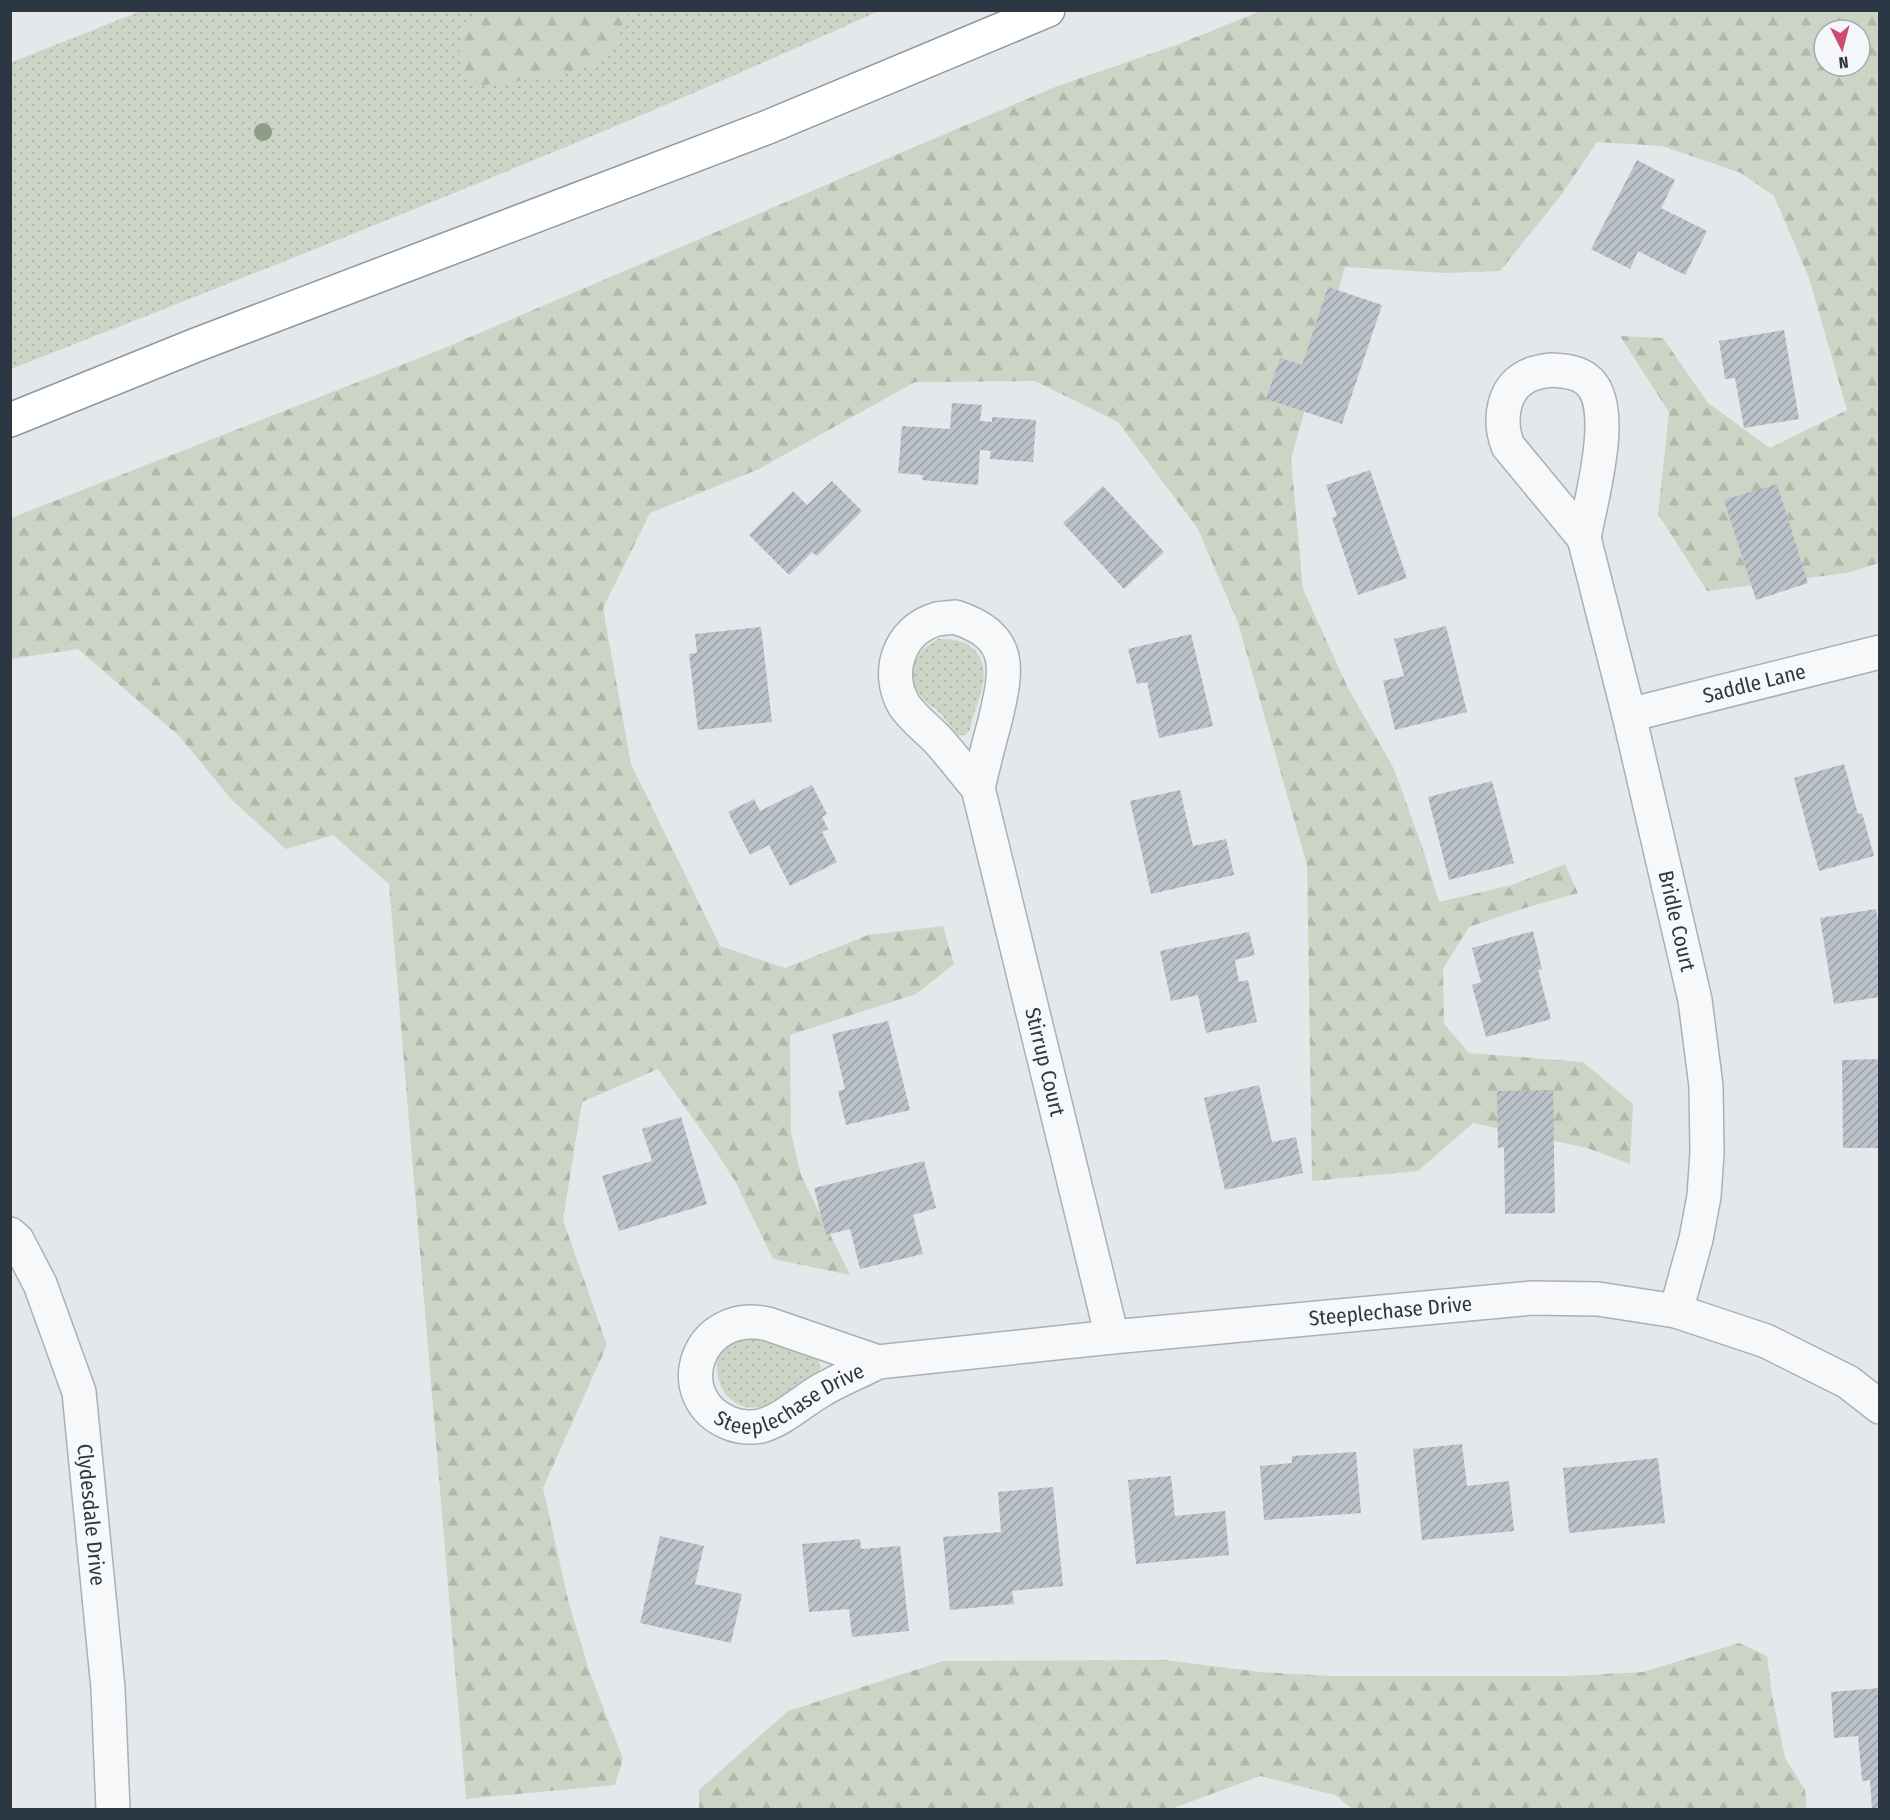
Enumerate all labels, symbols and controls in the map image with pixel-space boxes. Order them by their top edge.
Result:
north arrow [1812,18,1872,78]
text: N [1838,52,1849,72]
street label: Saddle Lane [1700,658,1808,709]
street label: Bridle Court [1652,868,1701,974]
street label: Stirrup Court [1019,1005,1071,1119]
street label: Steeplechase Drive [1308,1291,1473,1332]
street label: Steeplechase Drive [709,1358,868,1440]
street label: Clydesdale Drive [71,1443,111,1587]

